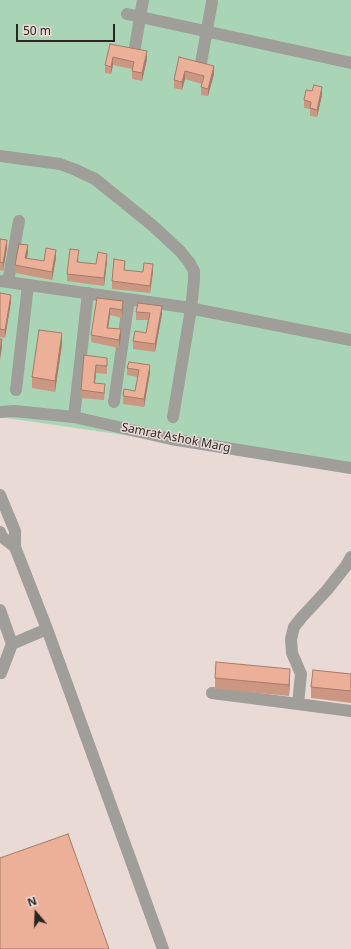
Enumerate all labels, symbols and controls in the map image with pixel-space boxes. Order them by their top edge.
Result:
scale bar [18,16,117,42]
text: 50 m [23,22,51,39]
street label: Samrat Ashok Marg [120,420,232,456]
north arrow [16,893,56,933]
text: N [25,893,39,910]

